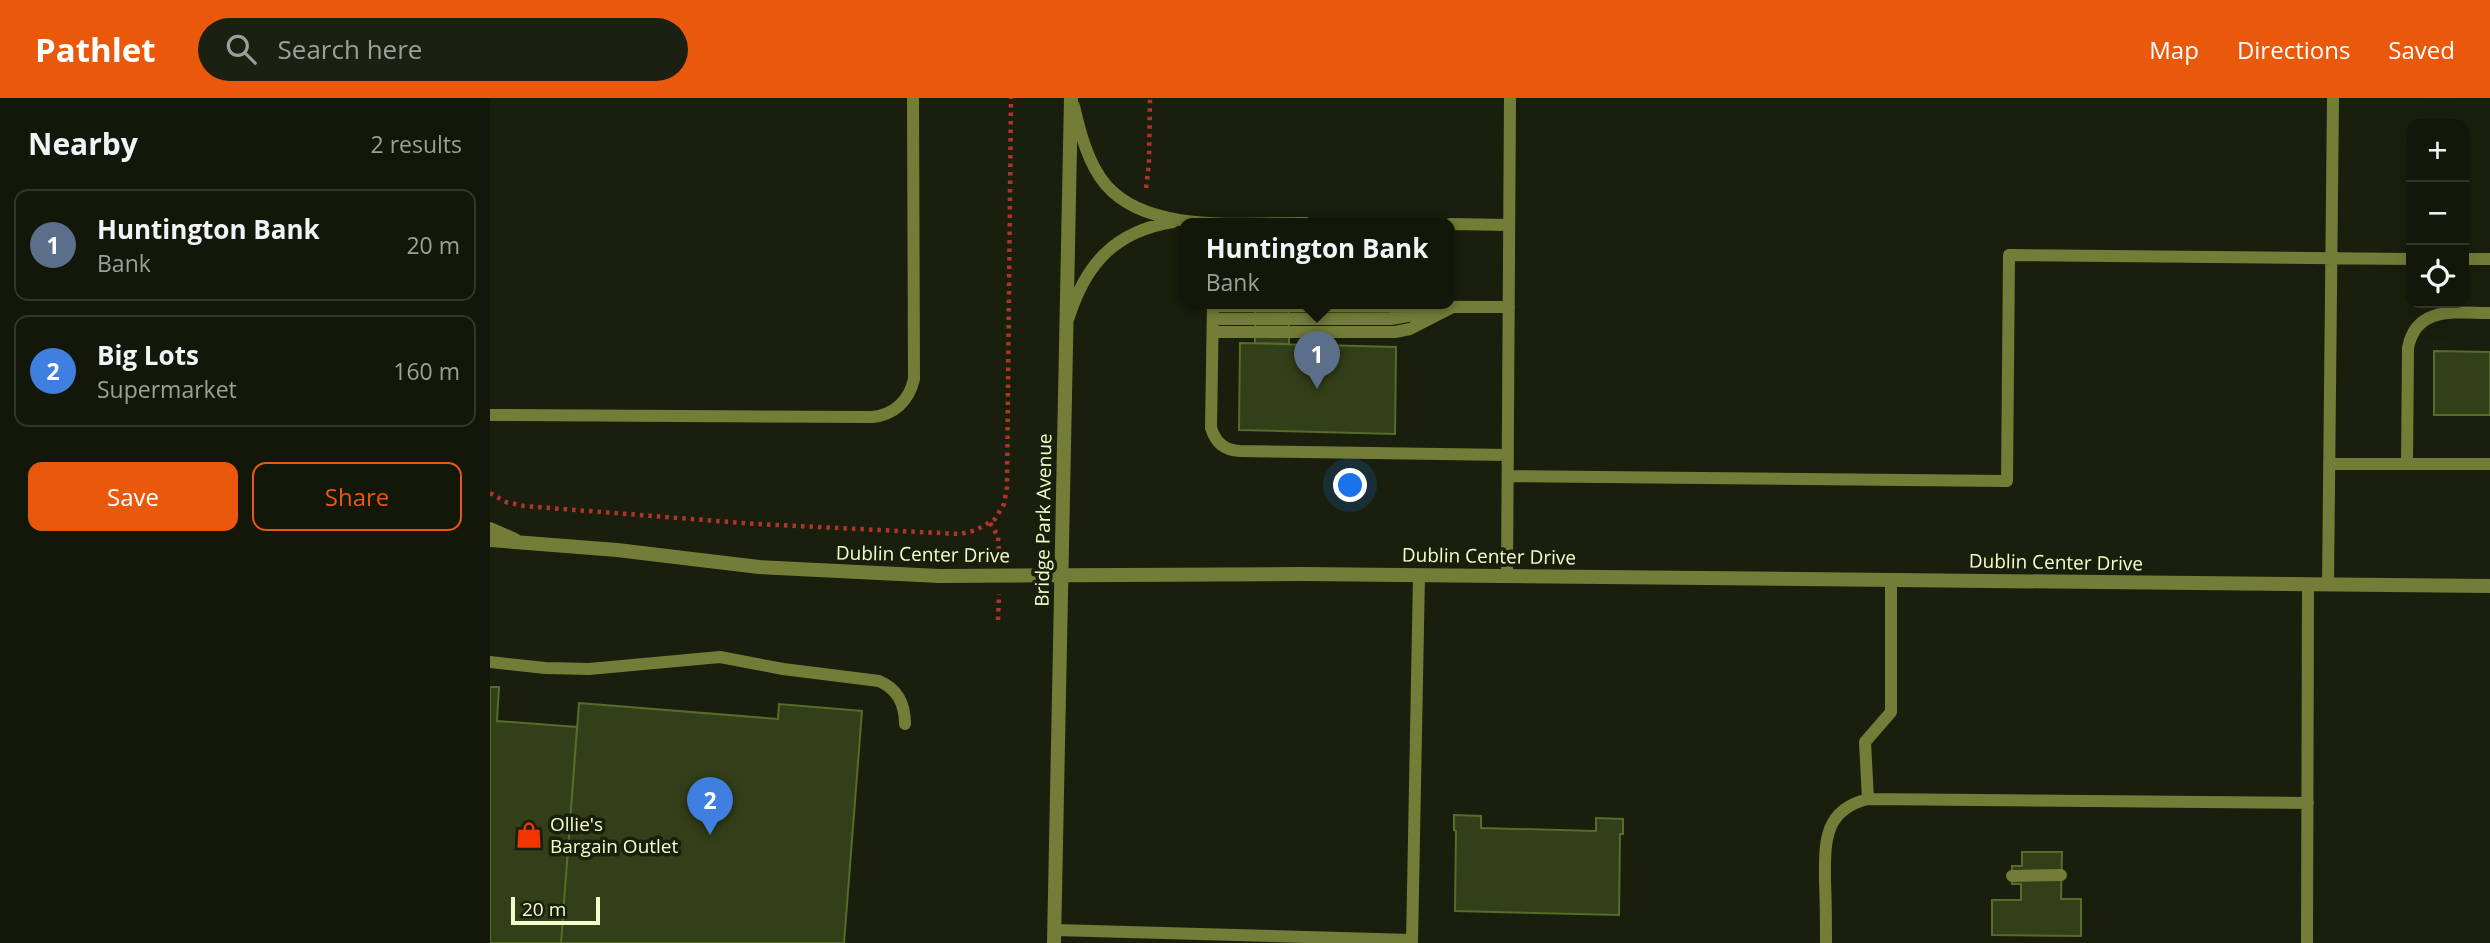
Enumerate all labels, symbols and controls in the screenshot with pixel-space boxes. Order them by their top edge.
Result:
search box [198,18,688,81]
text: Pathlet [35,27,156,72]
icon: search [222,30,260,68]
text: Search here [278,31,422,67]
text: Map [2149,33,2199,66]
text: Directions [2237,33,2350,66]
text: Saved [2388,33,2455,66]
map controls [2406,119,2469,308]
button: + [2406,119,2469,182]
text: Nearby [28,123,138,164]
text: 2 results [371,128,462,160]
button: − [2406,182,2469,245]
text: Huntington Bank [97,211,320,247]
popup [1179,218,1455,309]
text: 1 [46,229,60,261]
text: 20 m [406,229,460,261]
text: Huntington Bank [1206,230,1428,266]
button: locate [2406,245,2469,308]
text: Bank [97,247,151,279]
text: Bank [1206,266,1259,298]
pin: 1 [1294,331,1340,389]
text: Big Lots [97,337,199,373]
text: 2 [46,355,60,387]
text: 160 m [393,355,460,387]
text: Supermarket [97,373,237,405]
street label: Bridge Park Avenue [1028,433,1058,607]
button: Save [28,462,238,531]
button: Share [252,462,462,531]
your location [1333,468,1367,502]
street label: Dublin Center Drive [836,539,1010,569]
street label: Dublin Center Drive [1402,541,1576,571]
street label: Dublin Center Drive [1969,547,2143,577]
pin: 2 [687,777,733,835]
place label: Ollie's Bargain Outlet [550,811,679,859]
shop icon: Ollie's Bargain Outlet [514,820,544,850]
scale bar [511,894,600,926]
text: 20 m [522,896,566,922]

